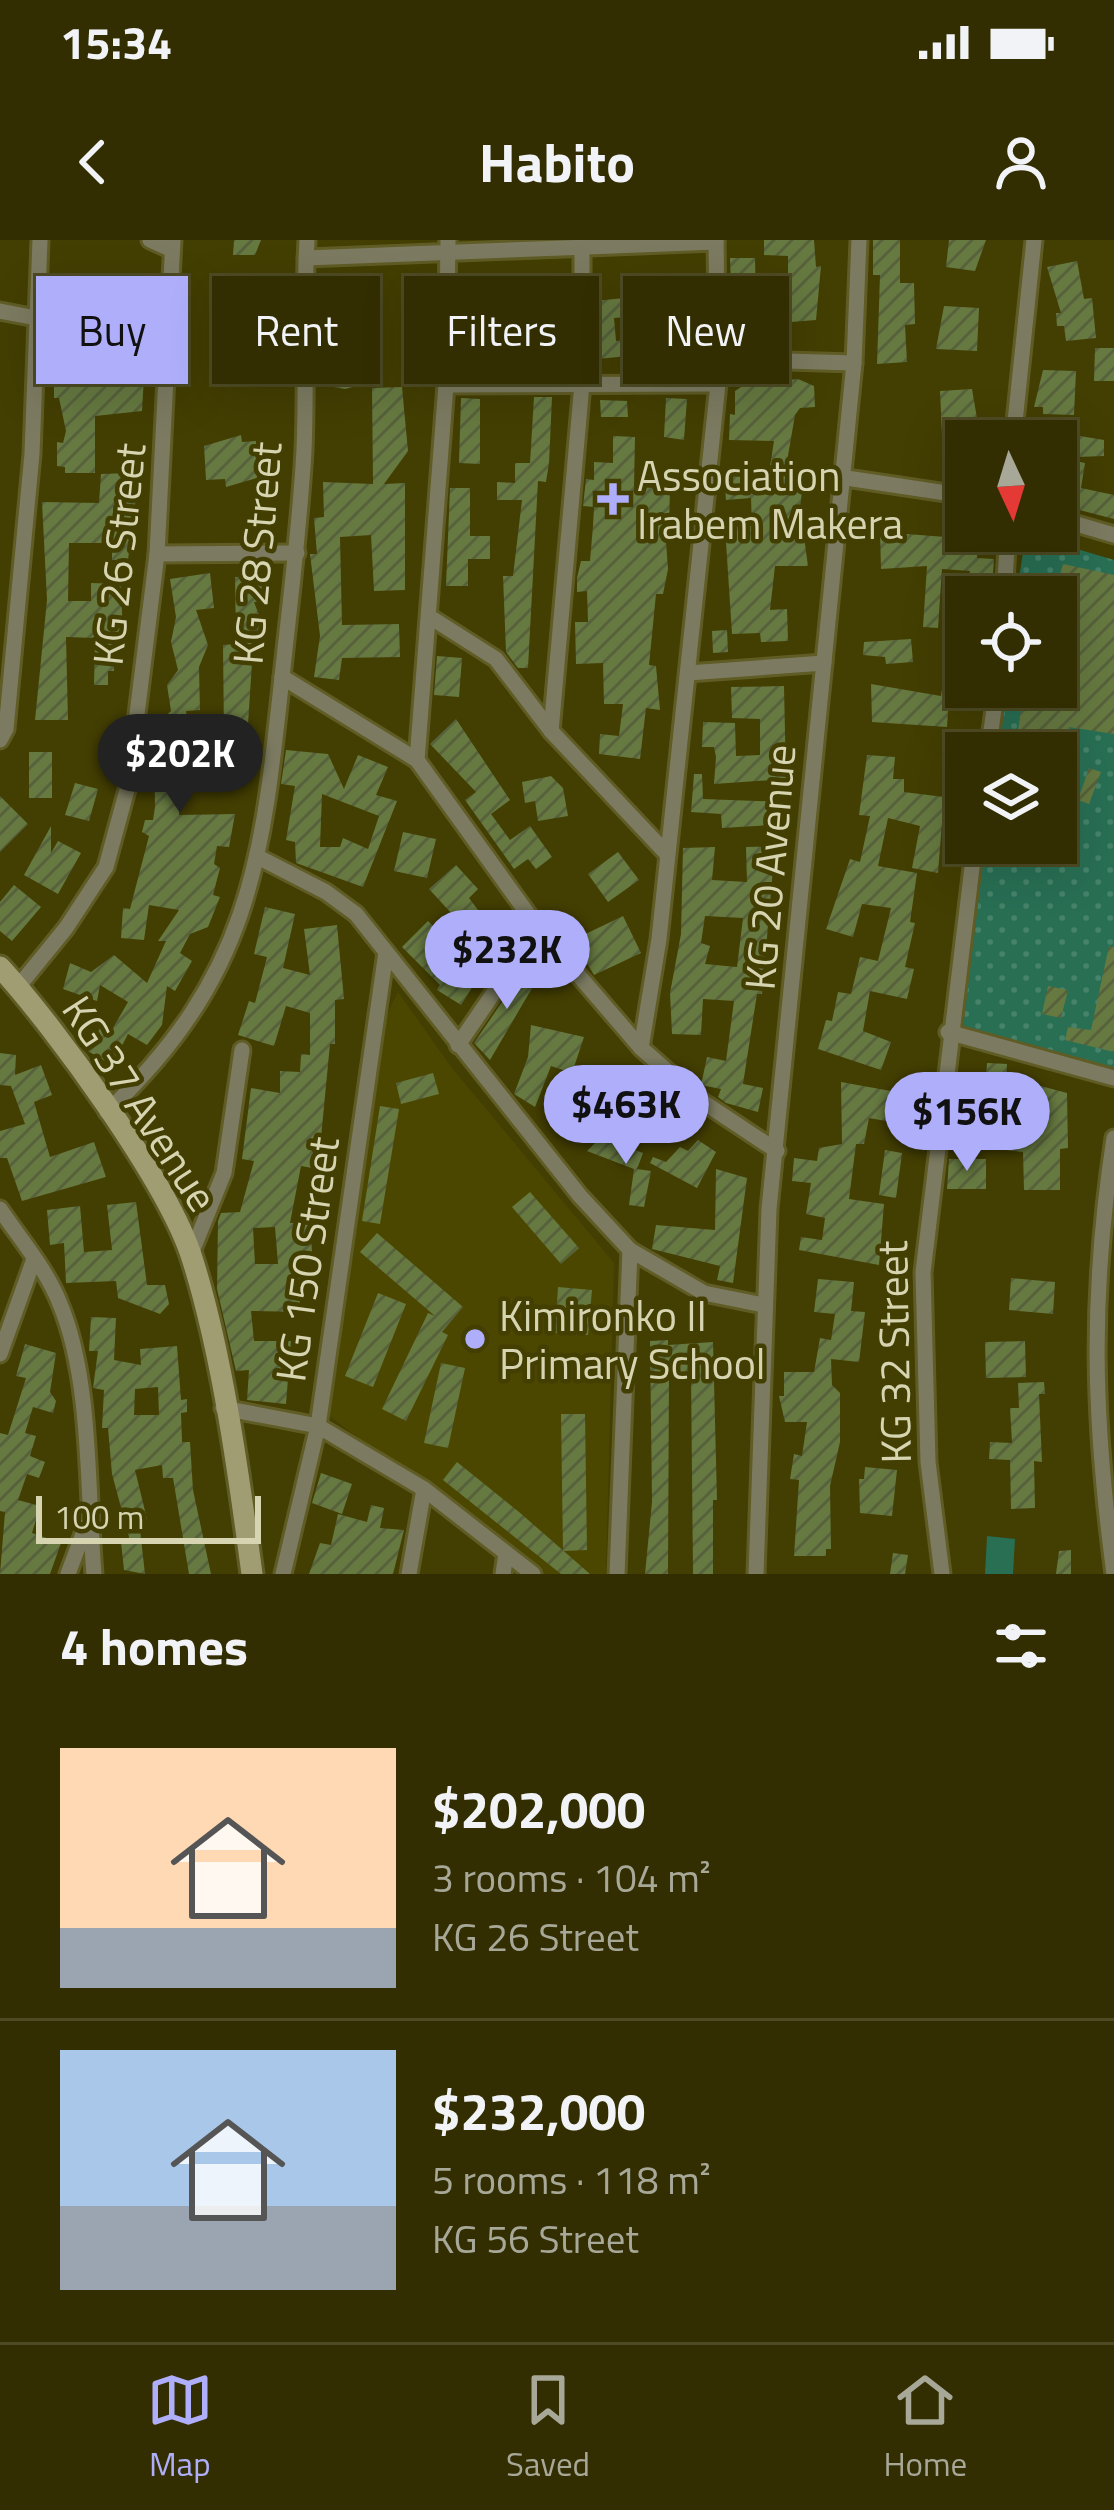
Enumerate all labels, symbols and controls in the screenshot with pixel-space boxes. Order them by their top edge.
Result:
text: 15:34 [60,8,172,76]
text: Habito [479,121,635,203]
icon: back [60,129,126,195]
icon: person [988,129,1054,195]
chip: Buy [36,276,188,384]
chip: Rent [212,276,380,384]
chip: Filters [404,276,599,384]
chip: New [623,276,789,384]
north arrow [945,420,1077,552]
map controls [945,420,1077,864]
street label: KG 28 Street [214,439,298,667]
street label: KG 26 Street [75,440,161,668]
place label: Association Irabem Makera [637,443,903,555]
marker: Association Irabem Makera [600,486,626,512]
button: locate [945,576,1077,708]
pin: $202K [96,714,264,816]
text: $202K [125,723,235,782]
button: layers [945,732,1077,864]
street label: KG 20 Avenue [726,742,812,992]
pin: $232K [423,910,591,1012]
text: $232K [452,919,562,978]
street label: KG 37 Avenue [47,982,235,1224]
pin: $463K [542,1065,710,1167]
pin: $156K [883,1072,1051,1174]
text: $463K [571,1074,681,1133]
text: $156K [912,1081,1022,1140]
street label: KG 150 Street [257,1132,355,1385]
street label: KG 32 Street [859,1240,927,1464]
place label: Kimironko II Primary School [499,1283,766,1395]
marker: Kimironko II Primary School [462,1326,488,1352]
scale bar [36,1490,261,1543]
text: 100 m [54,1492,144,1542]
text: 4 homes [60,1607,248,1685]
icon: filters [988,1613,1054,1679]
text: $202,000 [432,1770,645,1848]
icon: home [156,1796,300,1940]
text: 3 rooms · 104 m² [432,1848,711,1907]
text: KG 26 Street [432,1907,639,1966]
text: $232,000 [432,2072,645,2150]
icon: home [156,2098,300,2242]
text: 5 rooms · 118 m² [432,2150,711,2209]
text: KG 56 Street [432,2209,639,2268]
tab: Map [147,2367,213,2489]
tab: Saved [506,2367,590,2489]
tab: Home [883,2367,967,2489]

